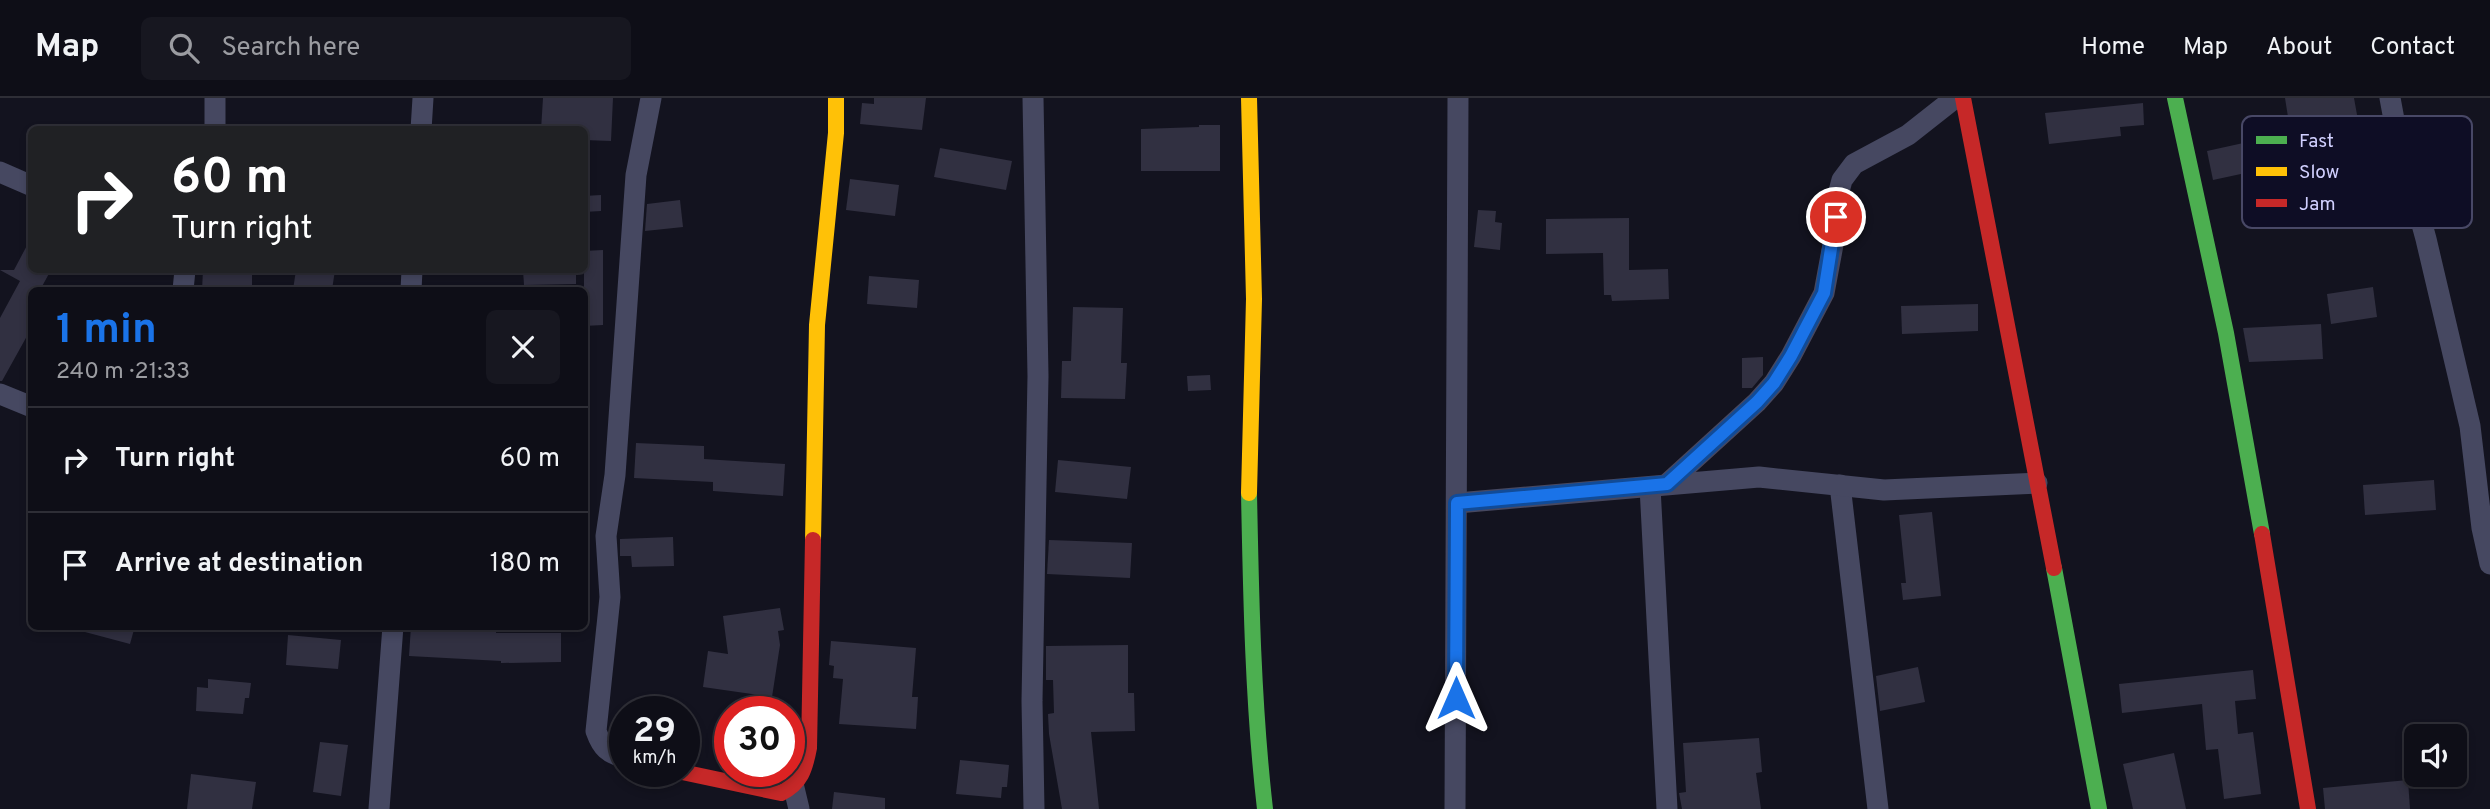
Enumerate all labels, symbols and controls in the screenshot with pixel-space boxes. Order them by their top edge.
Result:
search box [141,17,631,80]
text: Map [35,27,99,69]
icon: search [165,29,203,67]
text: Search here [221,32,360,65]
text: Home [2081,33,2145,63]
text: Map [2183,33,2228,63]
text: About [2266,33,2332,63]
text: Contact [2370,33,2455,63]
legend [2242,116,2472,228]
text: Fast [2299,130,2334,154]
text: 60 m [171,149,289,211]
icon: right [56,154,147,245]
text: Slow [2299,161,2339,185]
pin [1806,187,1866,247]
text: Jam [2299,193,2336,217]
icon: arrive [1817,198,1855,236]
text: Turn right [171,210,313,250]
text: 1 min [56,305,157,358]
button: close [486,310,560,384]
text: 240 m · 21:33 [56,358,190,387]
icon: right [56,441,94,479]
text: Turn right [115,443,235,476]
text: 60 m [500,443,560,476]
icon: arrive [56,546,94,584]
text: Arrive at destination [115,548,363,581]
text: 180 m [490,548,560,581]
position arrow [1419,661,1493,735]
speed limit sign: 30 [714,696,805,787]
text: 29 [633,710,676,754]
map controls [2404,724,2467,787]
button: sound [2404,724,2467,787]
text: km/h [633,747,676,770]

